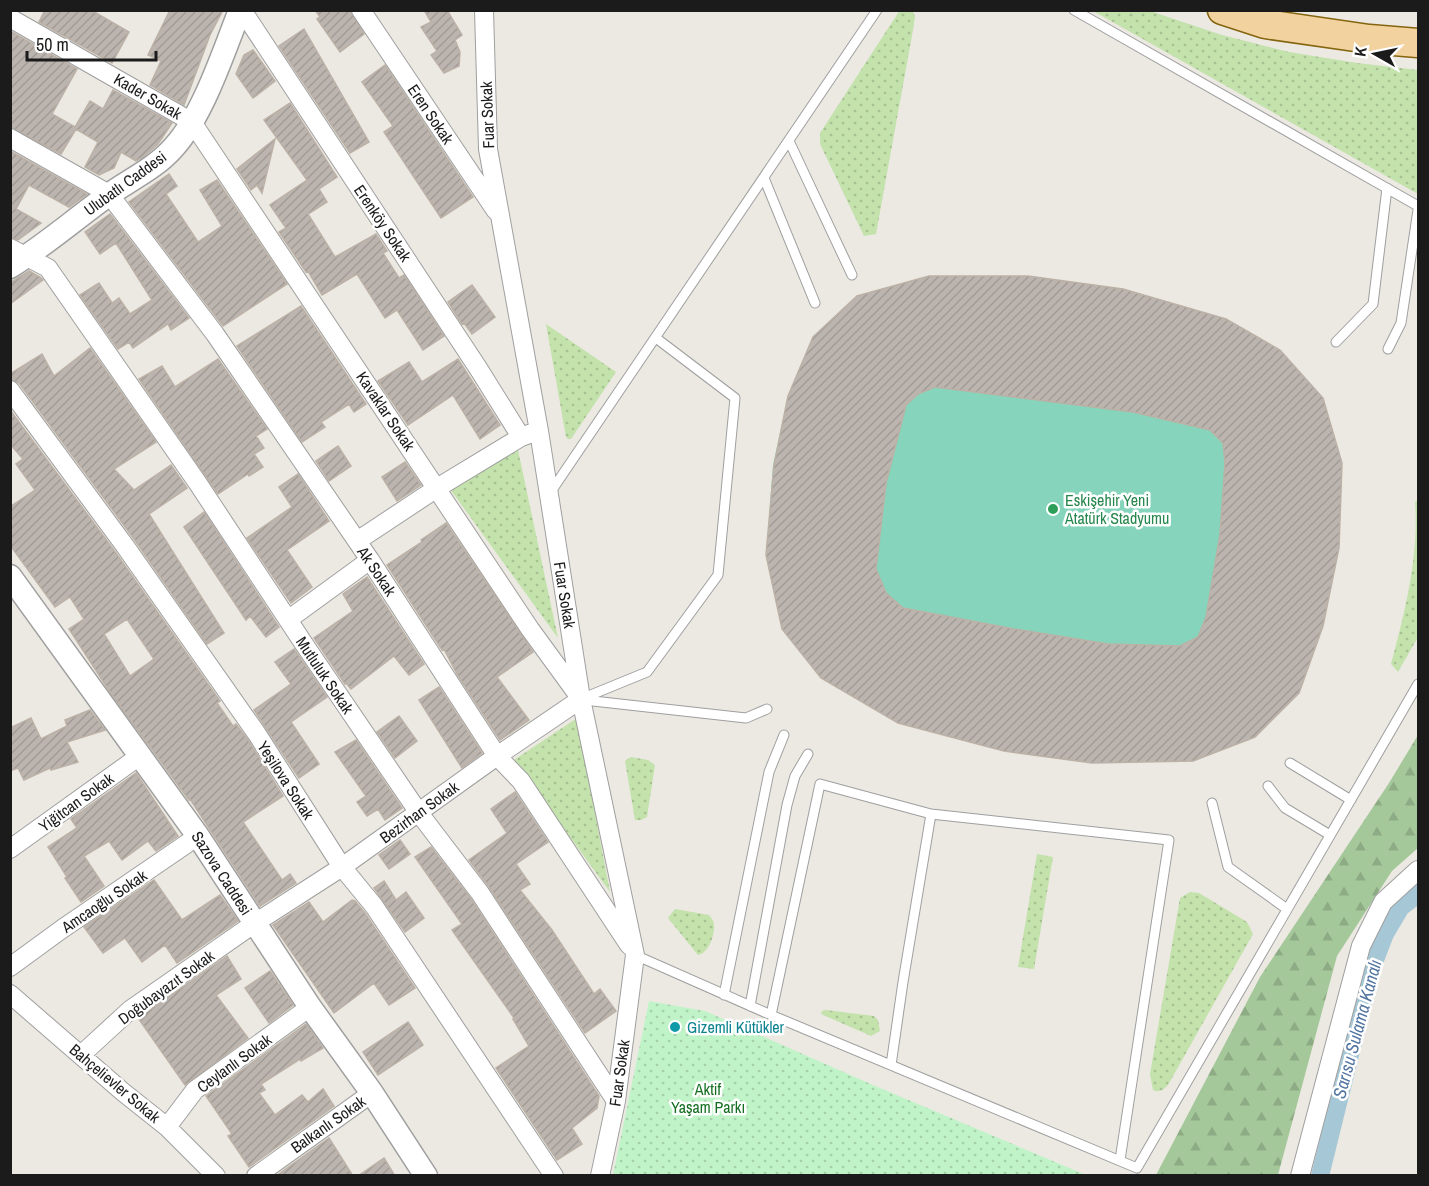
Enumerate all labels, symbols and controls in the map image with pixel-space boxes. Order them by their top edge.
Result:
scale bar [27,24,156,62]
north arrow [1345,24,1405,84]
text: 50 m [36,32,69,57]
text: K [1349,45,1372,58]
street label: Kader Sokak [110,68,186,125]
street label: Eren Sokak [403,80,459,149]
street label: Fuar Sokak [475,81,499,149]
street label: Ulubatlı Caddesi [79,146,171,220]
street label: Erenköy Sokak [349,180,417,266]
street label: Kavaklar Sokak [351,367,421,455]
place label: Eskişehir Yeni Atatürk Stadyumu [1064,489,1169,529]
marker: Eskişehir Yeni Atatürk Stadyumu [1046,502,1060,516]
street label: Ak Sokak [352,541,402,600]
street label: Fuar Sokak [549,560,581,630]
street label: Mutluluk Sokak [291,632,359,718]
street label: Yeşilova Sokak [252,737,320,824]
street label: Yiğitcan Sokak [34,767,118,837]
street label: Bezirhan Sokak [375,776,463,848]
street label: Sazova Caddesi [187,827,257,919]
street label: Amcaoğlu Sokak [56,864,151,938]
street label: Doğubayazıt Sokak [114,944,219,1029]
water label: Sarısu Sulama Kanalı [1326,957,1388,1101]
place label: Gizemli Kütükler [687,1016,785,1038]
marker: Gizemli Kütükler [668,1020,682,1034]
street label: Ceylanlı Sokak [192,1028,276,1098]
street label: Bahçelievler Sokak [65,1038,165,1128]
street label: Fuar Sokak [603,1038,635,1108]
park label: Aktif Yaşam Parkı [671,1078,745,1118]
street label: Balkanlı Sokak [286,1090,370,1158]

